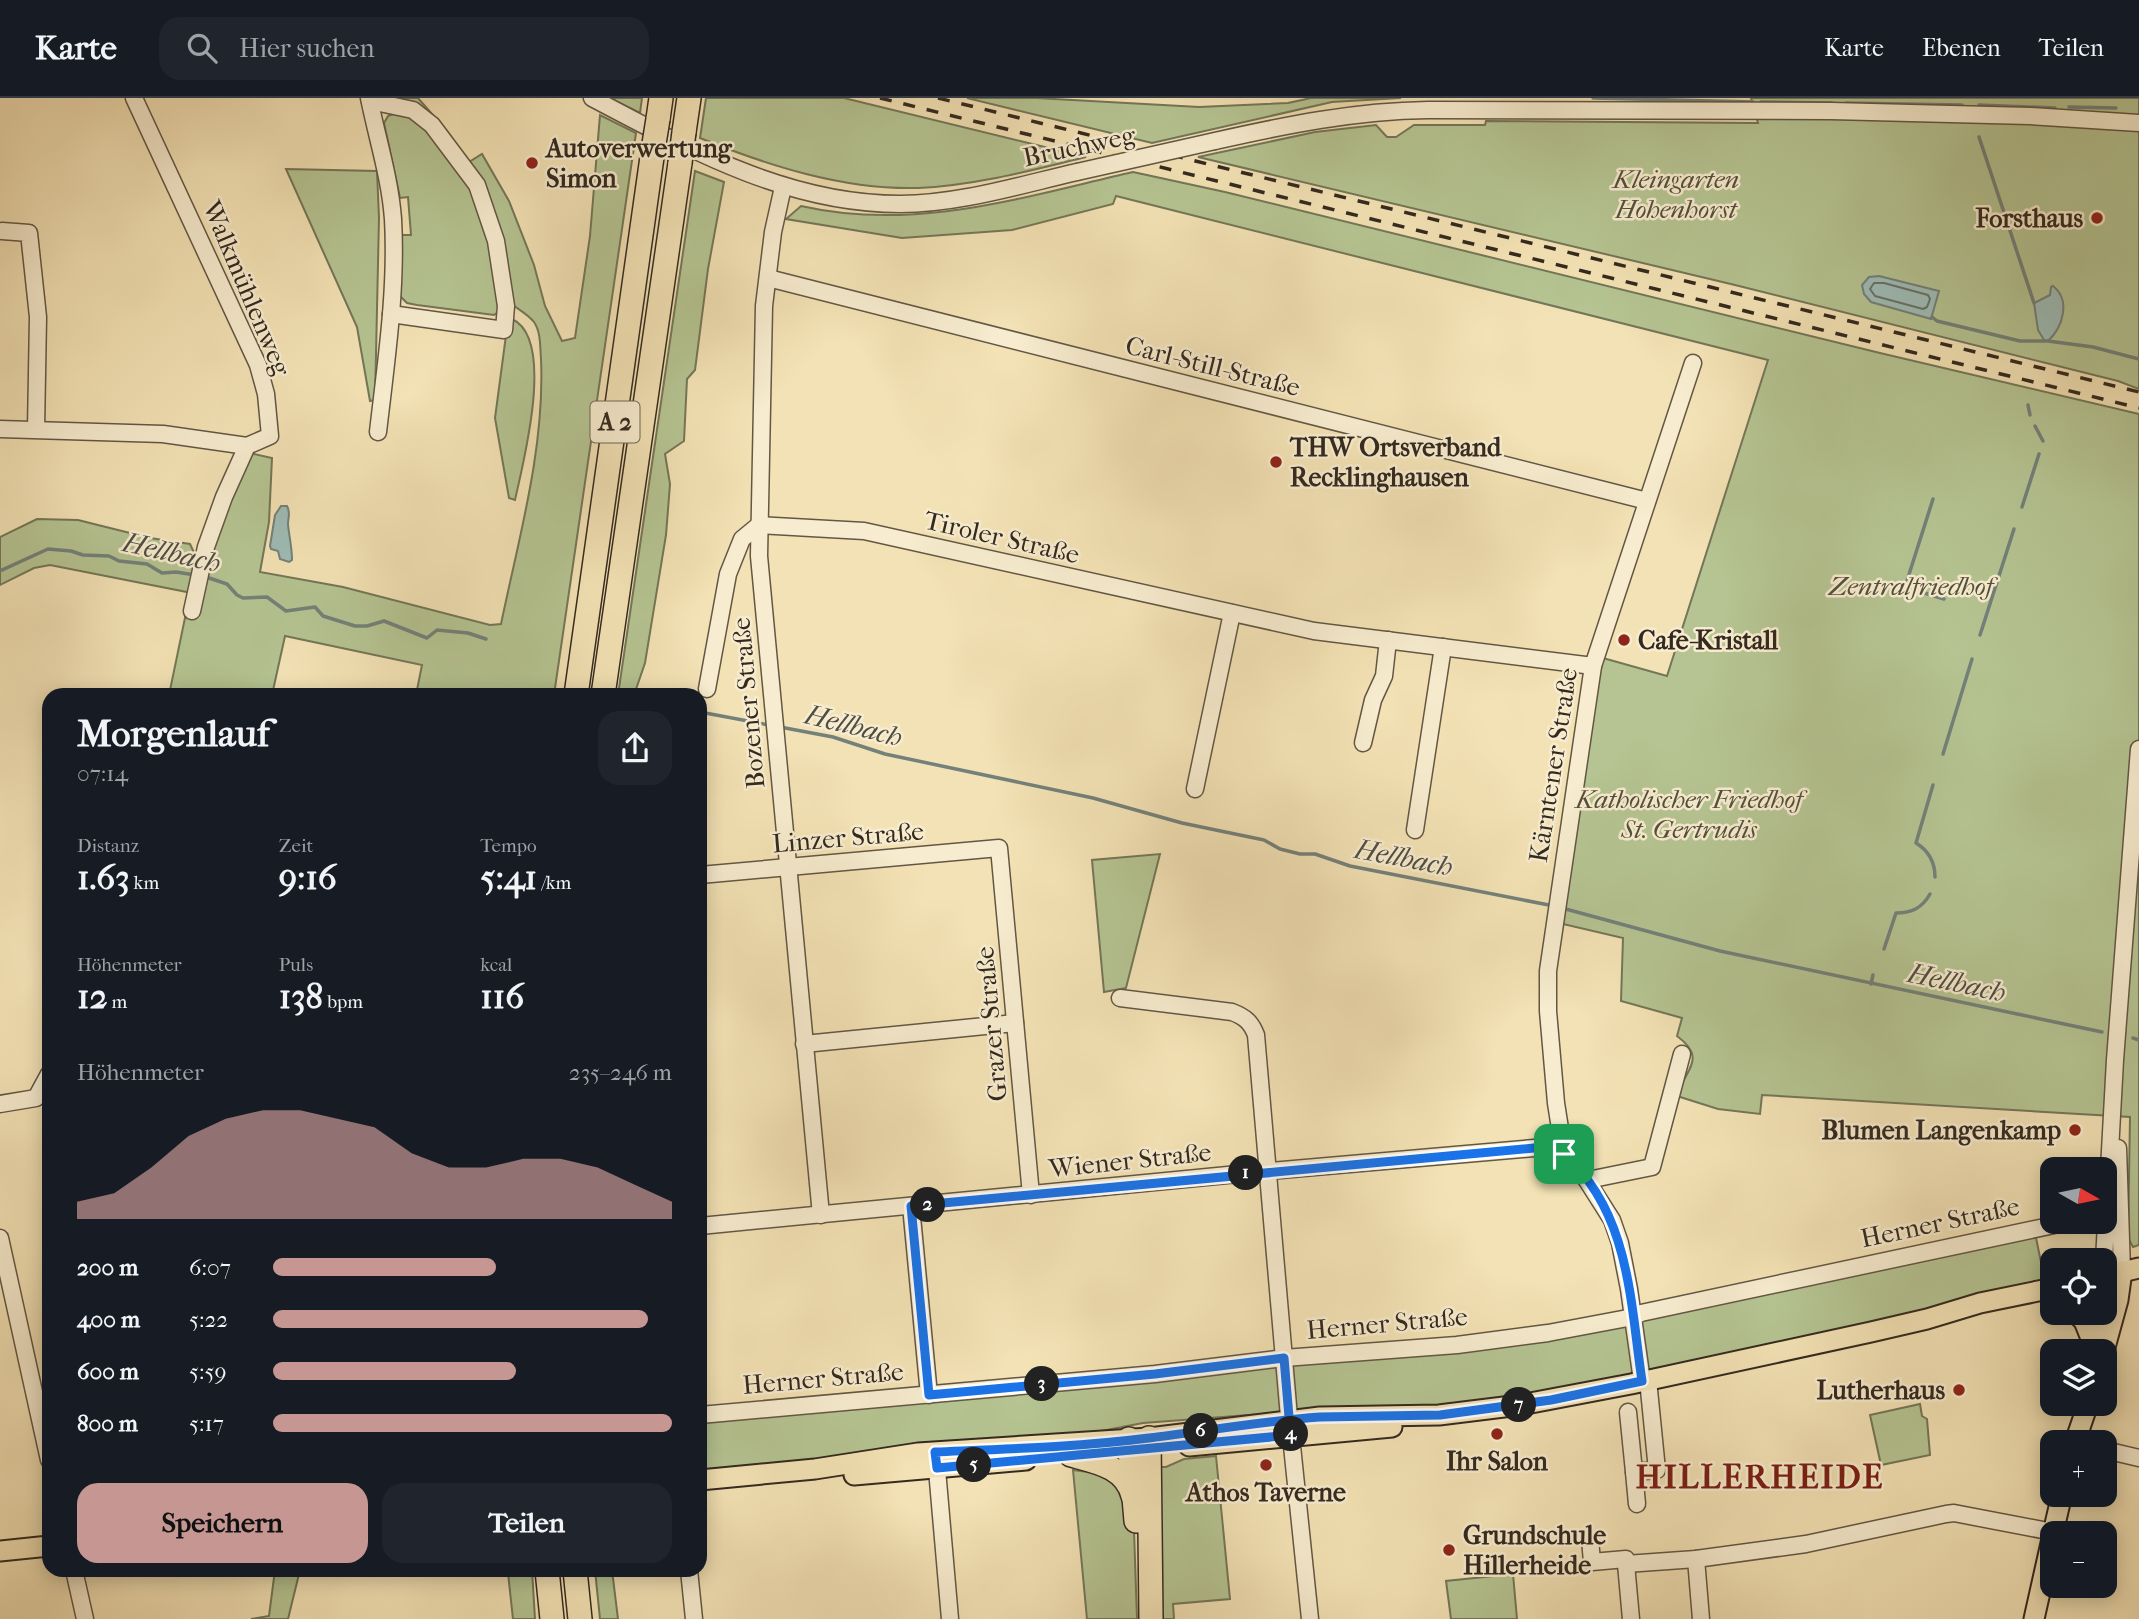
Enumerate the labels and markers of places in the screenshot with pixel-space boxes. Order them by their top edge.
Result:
place label: Autoverwertung Simon [544,133,733,194]
marker: Autoverwertung Simon [524,155,540,171]
place label: Forsthaus [1974,203,2083,234]
marker: Forsthaus [2089,210,2105,226]
place label: THW Ortsverband Recklinghausen [1289,432,1502,493]
marker: THW Ortsverband Recklinghausen [1268,454,1284,470]
place label: Cafe-Kristall [1638,625,1779,656]
marker: Cafe-Kristall [1616,632,1632,648]
place label: Blumen Langenkamp [1822,1115,2061,1146]
marker: Blumen Langenkamp [2067,1122,2083,1138]
pin [1534,1124,1594,1184]
pin: 1 [1228,1156,1264,1190]
pin: 2 [911,1188,946,1222]
pin: 3 [1024,1366,1060,1402]
place label: Lutherhaus [1816,1375,1945,1406]
marker: Lutherhaus [1951,1382,1967,1398]
pin: 7 [1502,1388,1536,1422]
pin: 6 [1184,1414,1218,1448]
pin: 4 [1274,1416,1308,1452]
marker: Ihr Salon [1489,1426,1505,1442]
place label: Ihr Salon [1446,1446,1549,1477]
pin: 5 [956,1448,992,1482]
marker: Athos Taverne [1258,1457,1274,1473]
place label: Athos Taverne [1184,1477,1346,1508]
place label: Grundschule Hillerheide [1463,1520,1606,1581]
marker: Grundschule Hillerheide [1441,1542,1457,1558]

